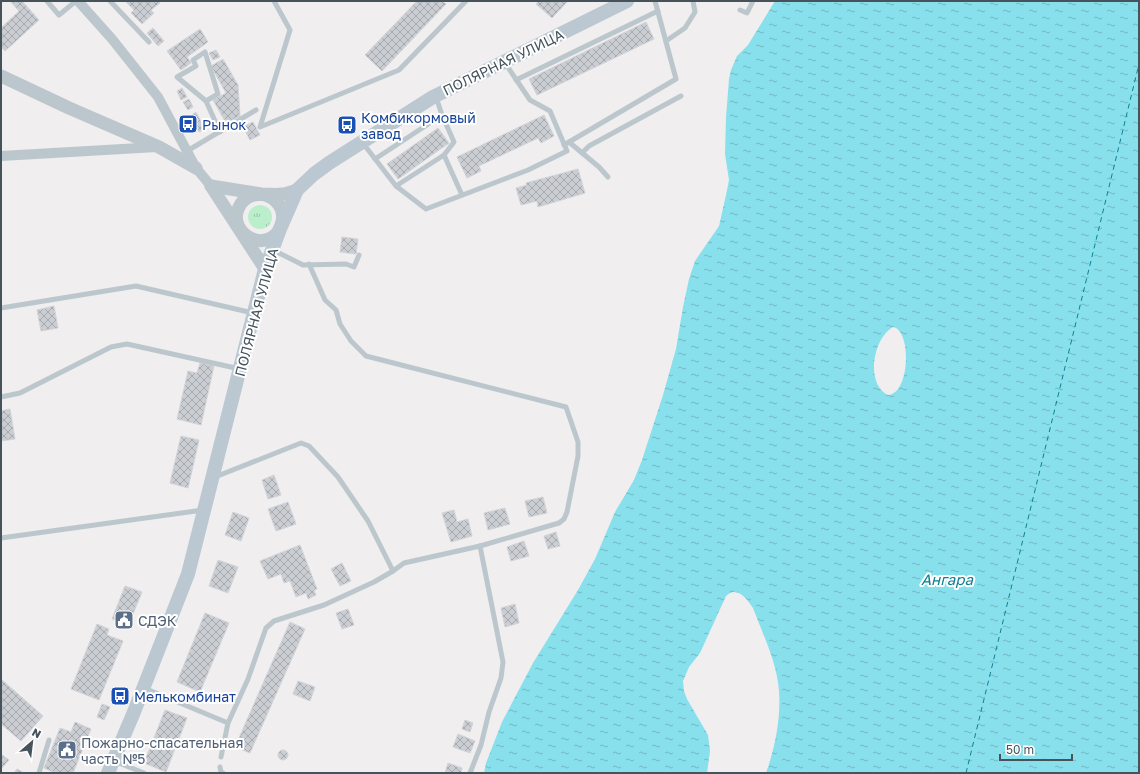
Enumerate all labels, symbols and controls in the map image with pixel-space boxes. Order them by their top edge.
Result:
street label: ПОЛЯРНАЯ УЛИЦА [440,25,567,99]
place label: Комбикормовый завод [361,109,476,142]
bus stop icon: Рынок [177,113,199,135]
bus stop icon: Комбикормовый завод [336,114,358,136]
place label: Рынок [202,116,246,133]
street label: ПОЛЯРНАЯ УЛИЦА [231,245,282,378]
water label: Ангара [921,570,974,588]
public building icon: СДЭК [113,609,135,631]
place label: СДЭК [138,612,177,629]
bus stop icon: Мелькомбинат [109,685,131,707]
place label: Мелькомбинат [134,688,236,705]
north arrow [12,722,52,762]
text: N [30,725,44,740]
place label: Пожарно-спасательная часть №5 [81,734,243,767]
scale bar [1000,736,1072,762]
public building icon: Пожарно-спасательная часть №5 [56,739,78,761]
text: 50 m [1006,742,1034,757]

